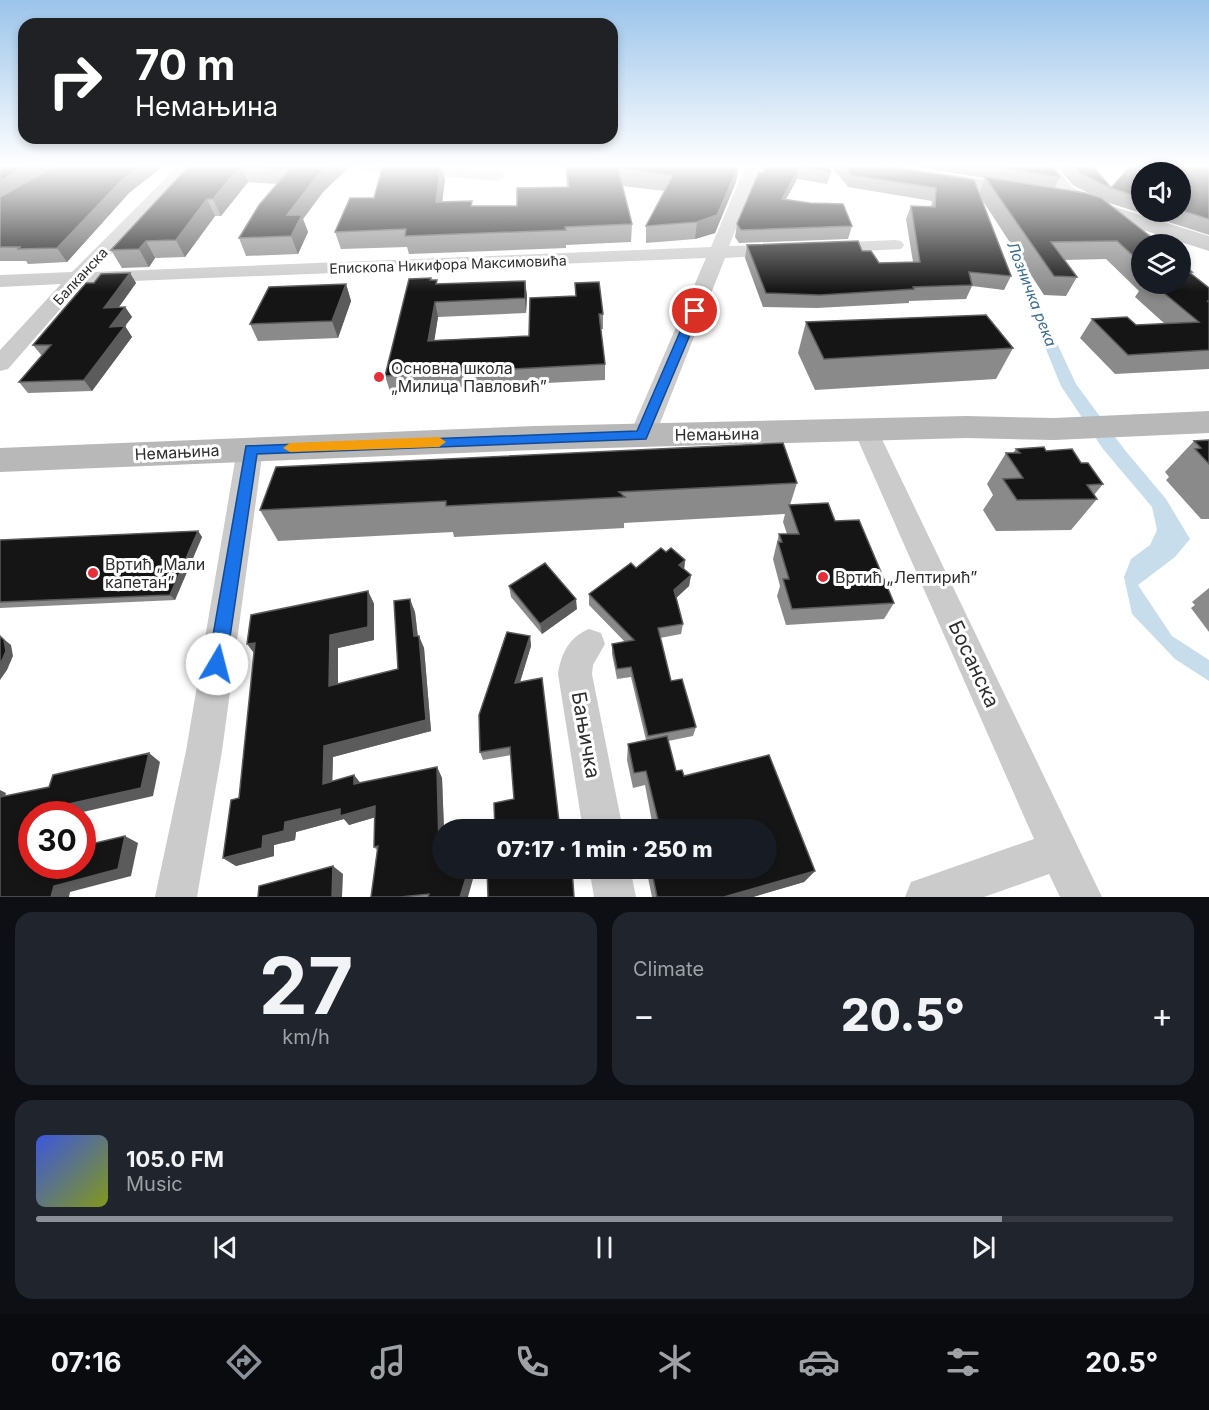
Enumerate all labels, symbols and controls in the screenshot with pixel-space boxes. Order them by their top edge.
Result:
text: 70 m [135,39,235,90]
icon: right [36,42,114,120]
text: Немањина [135,90,278,123]
map controls [1131,162,1191,294]
button: sound [1131,162,1191,222]
button: layers [1131,234,1191,294]
water label: Лозничка река [1003,239,1061,349]
street label: Балканска [49,244,111,308]
street label: Епископа Никифора Максимовића [329,251,567,277]
pin [669,285,720,336]
icon: arrive [678,294,711,327]
place label: Основна школа „Милица Павловић” [391,358,547,396]
marker: Основна школа „Милица Павловић” [372,370,386,384]
street label: Немањина [674,423,760,445]
street label: Немањина [134,440,220,464]
place label: Вртић „Мали капетан” [105,554,205,592]
marker: Вртић „Мали капетан” [86,566,100,580]
place label: Вртић „Лептирић” [835,567,977,587]
marker: Вртић „Лептирић” [816,570,830,584]
street label: Босанска [943,617,1005,711]
position arrow [185,632,249,696]
street label: Бањичка [567,690,605,780]
speed limit sign: 30 [18,801,96,879]
text: 07:17 · 1 min · 250 m [496,836,713,862]
text: 27 [259,938,353,1033]
text: Climate [633,957,704,981]
text: 20.5° [841,987,965,1042]
text: − [633,995,655,1035]
text: + [1151,995,1173,1035]
text: km/h [282,1025,330,1049]
text: 105.0 FM [126,1146,224,1172]
text: Music [126,1172,183,1196]
icon: previous [209,1231,242,1264]
icon: pause [588,1231,621,1264]
icon: next [967,1231,1000,1264]
icon: directions [223,1341,265,1383]
icon: music [367,1341,409,1383]
icon: phone [511,1341,553,1383]
icon: climate [654,1341,696,1383]
icon: car [798,1341,840,1383]
icon: filters [942,1341,984,1383]
text: 07:16 [51,1346,122,1379]
text: 20.5° [1085,1346,1158,1379]

